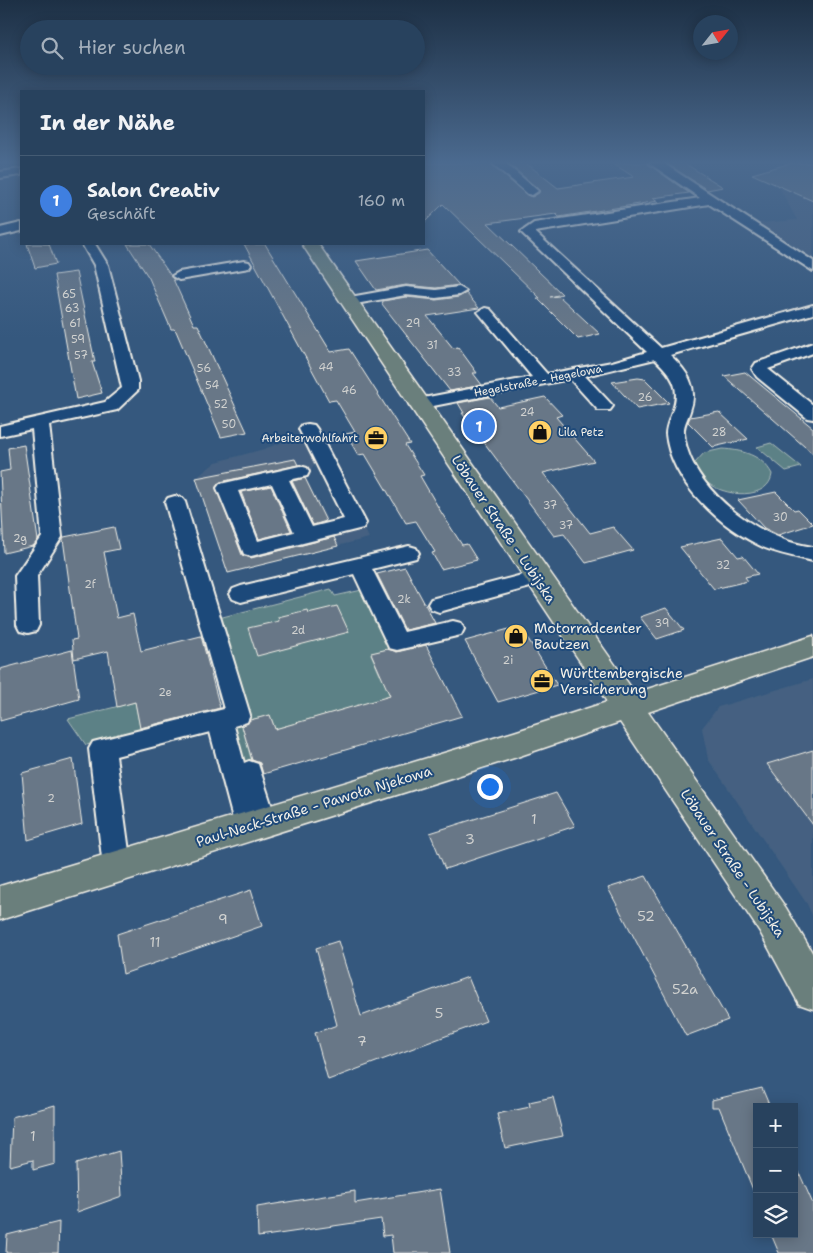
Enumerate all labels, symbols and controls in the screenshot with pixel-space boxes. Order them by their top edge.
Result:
north arrow [693,15,738,60]
search box [20,20,425,75]
icon: search [38,34,66,62]
text: Hier suchen [78,35,186,60]
text: In der Nähe [40,109,175,137]
text: Salon Creativ [87,178,220,203]
text: 1 [52,190,60,211]
text: 160 m [358,190,405,211]
text: Geschäft [87,203,156,224]
house number: 65 [62,287,76,302]
house number: 63 [65,301,79,316]
house number: 61 [69,316,81,331]
house number: 29 [406,316,420,331]
house number: 59 [71,332,85,347]
house number: 31 [426,338,438,353]
house number: 57 [74,348,88,363]
house number: 44 [318,360,334,375]
house number: 56 [197,361,211,376]
street label: Hegelstraße - Hegelowa [473,361,604,401]
house number: 33 [447,365,461,380]
house number: 54 [205,378,219,393]
house number: 46 [341,383,357,398]
house number: 26 [638,390,652,405]
house number: 52 [214,397,228,412]
house number: 24 [520,405,535,420]
pin: 1 [463,407,495,445]
house number: 50 [222,417,236,432]
shop icon: Lila Petz [527,419,553,445]
office icon: Arbeiterwohlfahrt [363,425,389,451]
place label: Lila Petz [558,425,604,440]
house number: 28 [711,425,727,440]
place label: Arbeiterwohlfahrt [262,431,358,446]
street label: Löbauer Straße - Lubijska [448,452,560,607]
house number: 37 [543,498,558,513]
house number: 30 [772,510,788,525]
house number: 37 [559,518,574,533]
house number: 2g [13,531,27,546]
house number: 32 [716,558,730,573]
house number: 2f [84,577,97,592]
house number: 2k [397,592,411,607]
house number: 39 [655,616,669,631]
place label: Motorradcenter Bautzen [534,619,642,653]
house number: 2d [291,623,305,638]
shop icon: Motorradcenter Bautzen [503,623,529,649]
house number: 2i [503,653,513,668]
place label: Württembergische Versicherung [560,664,683,698]
office icon: Württembergische Versicherung [529,668,555,694]
house number: 2e [158,685,172,700]
street label: Paul-Neck-Straße - Pawoła Njekowa [194,761,434,851]
your location [477,774,503,800]
street label: Löbauer Straße - Lubijska [677,786,789,941]
house number: 2 [47,791,55,806]
house number: 1 [531,810,537,828]
house number: 3 [465,830,475,848]
house number: 52 [637,907,655,925]
house number: 9 [218,910,228,928]
house number: 11 [149,933,161,951]
house number: 52a [672,980,698,998]
house number: 5 [435,1004,443,1022]
house number: 7 [357,1032,367,1050]
map controls [753,1103,798,1238]
button: + [753,1103,798,1148]
house number: 1 [30,1127,36,1145]
button: − [753,1148,798,1193]
button: layers [753,1193,798,1238]

